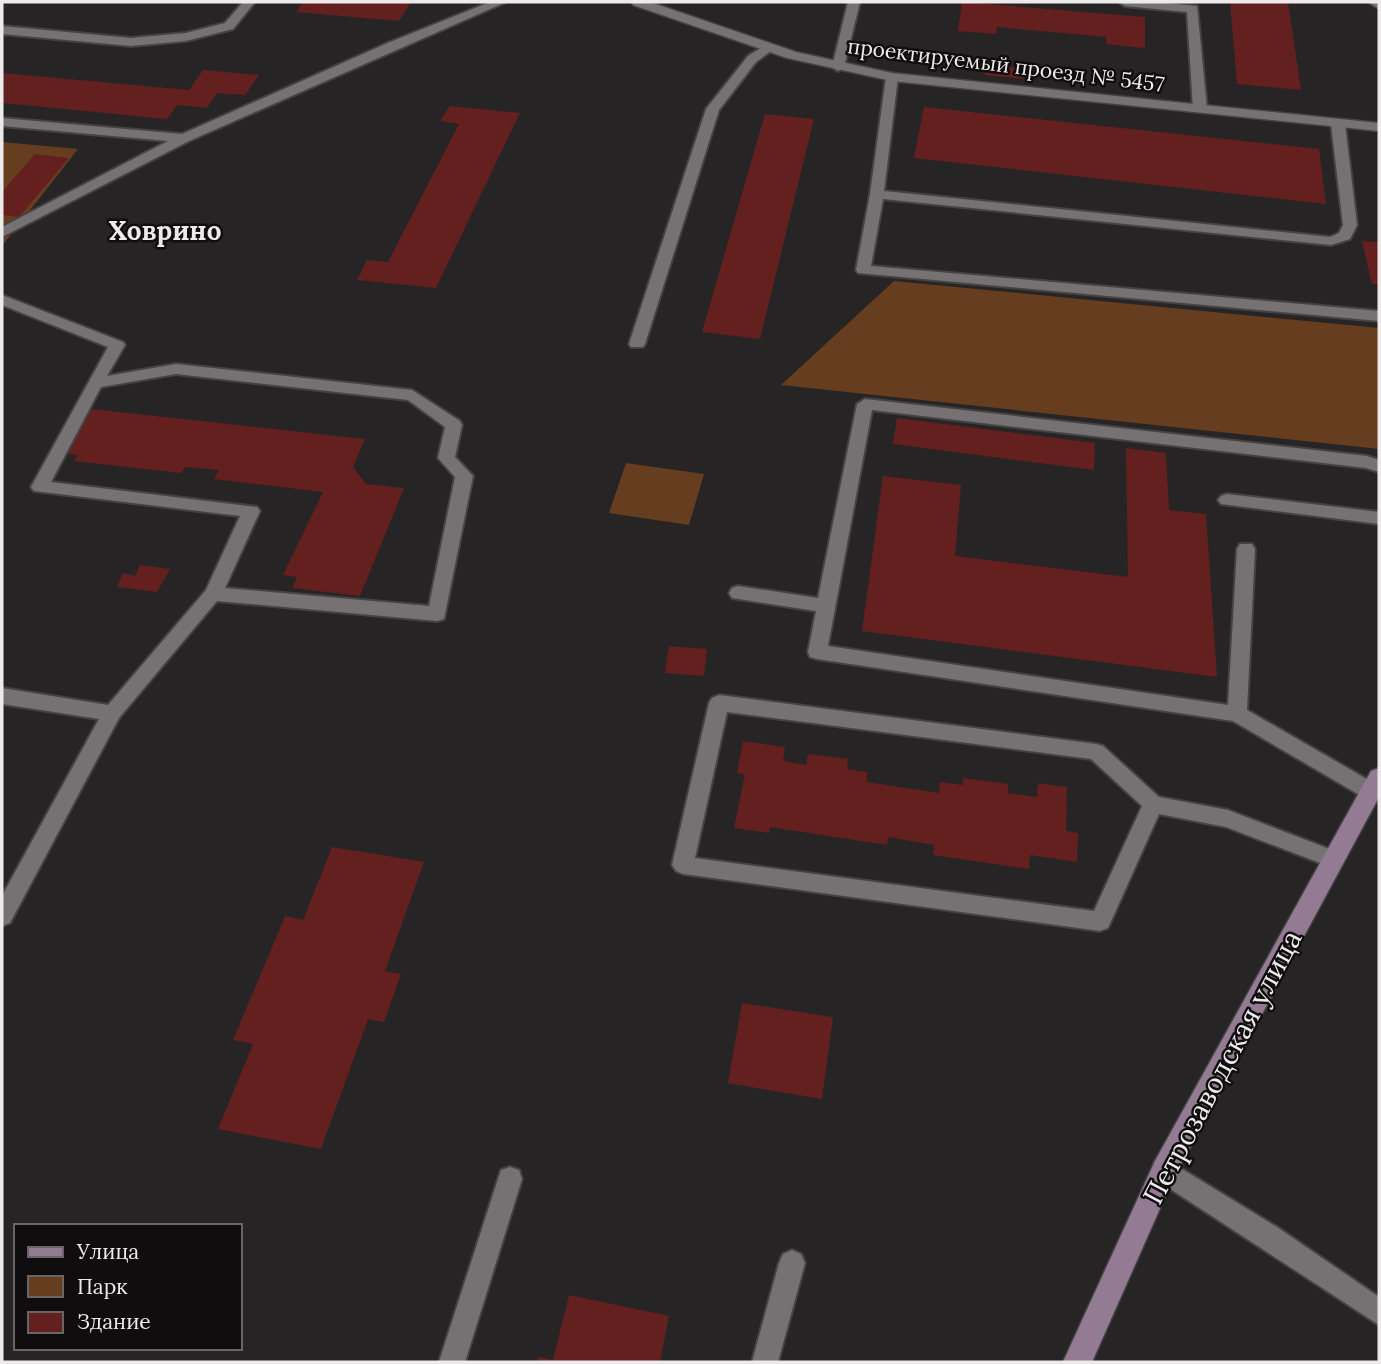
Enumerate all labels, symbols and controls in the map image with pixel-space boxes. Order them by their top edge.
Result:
street label: проектируемый проезд № 5457 [846,32,1166,98]
district label: Ховрино [109,214,221,247]
street label: Петрозаводская улица [1134,924,1310,1210]
legend [14,1224,242,1350]
text: Улица [76,1238,139,1265]
text: Парк [77,1273,128,1300]
text: Здание [77,1308,151,1335]

